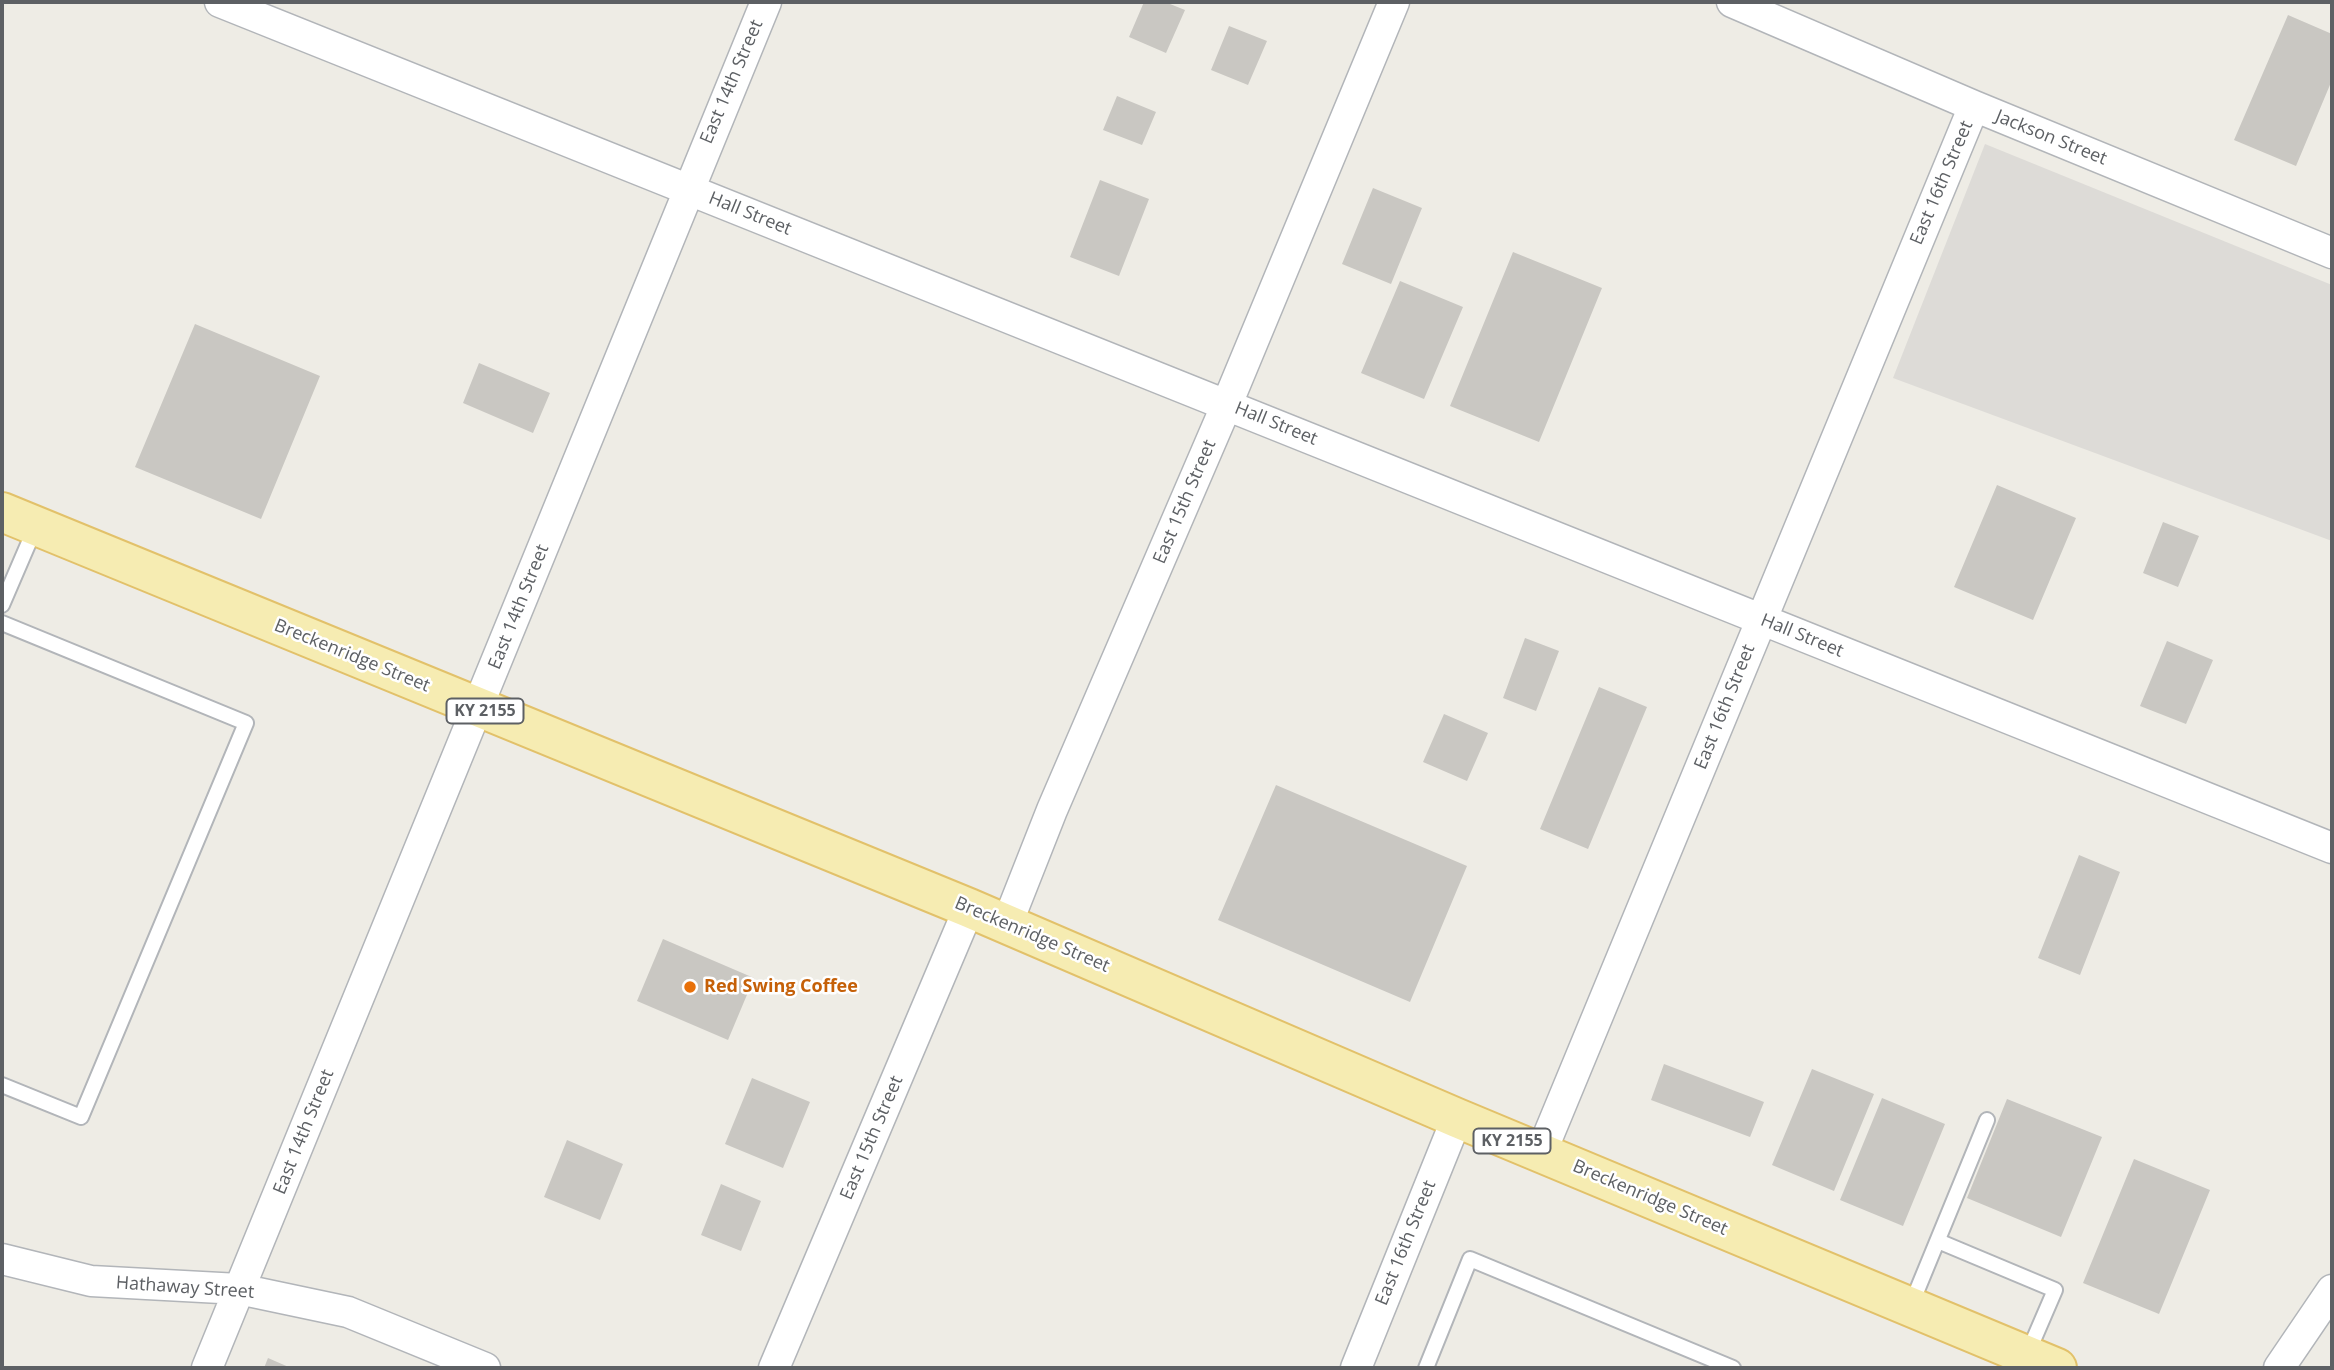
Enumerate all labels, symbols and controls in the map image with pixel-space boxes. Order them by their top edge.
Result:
street label: East 14th Street [696,17,768,147]
street label: Jackson Street [1992,106,2110,170]
street label: East 16th Street [1906,118,1978,248]
street label: Hall Street [705,188,795,240]
street label: Hall Street [1231,398,1321,450]
street label: East 15th Street [1149,437,1221,567]
street label: East 14th Street [484,541,554,673]
street label: Hall Street [1757,610,1847,662]
street label: Breckenridge Street [271,615,433,697]
street label: East 16th Street [1690,641,1760,773]
road number: KY 2155 [447,698,524,724]
street label: Breckenridge Street [951,893,1113,977]
place label: Red Swing Coffee [704,976,858,998]
marker: Red Swing Coffee [682,979,698,995]
street label: East 14th Street [269,1066,339,1198]
street label: East 15th Street [836,1073,908,1203]
road number: KY 2155 [1474,1128,1550,1154]
street label: Breckenridge Street [1569,1156,1731,1240]
street label: East 16th Street [1371,1177,1441,1309]
street label: Hathaway Street [115,1272,255,1304]

